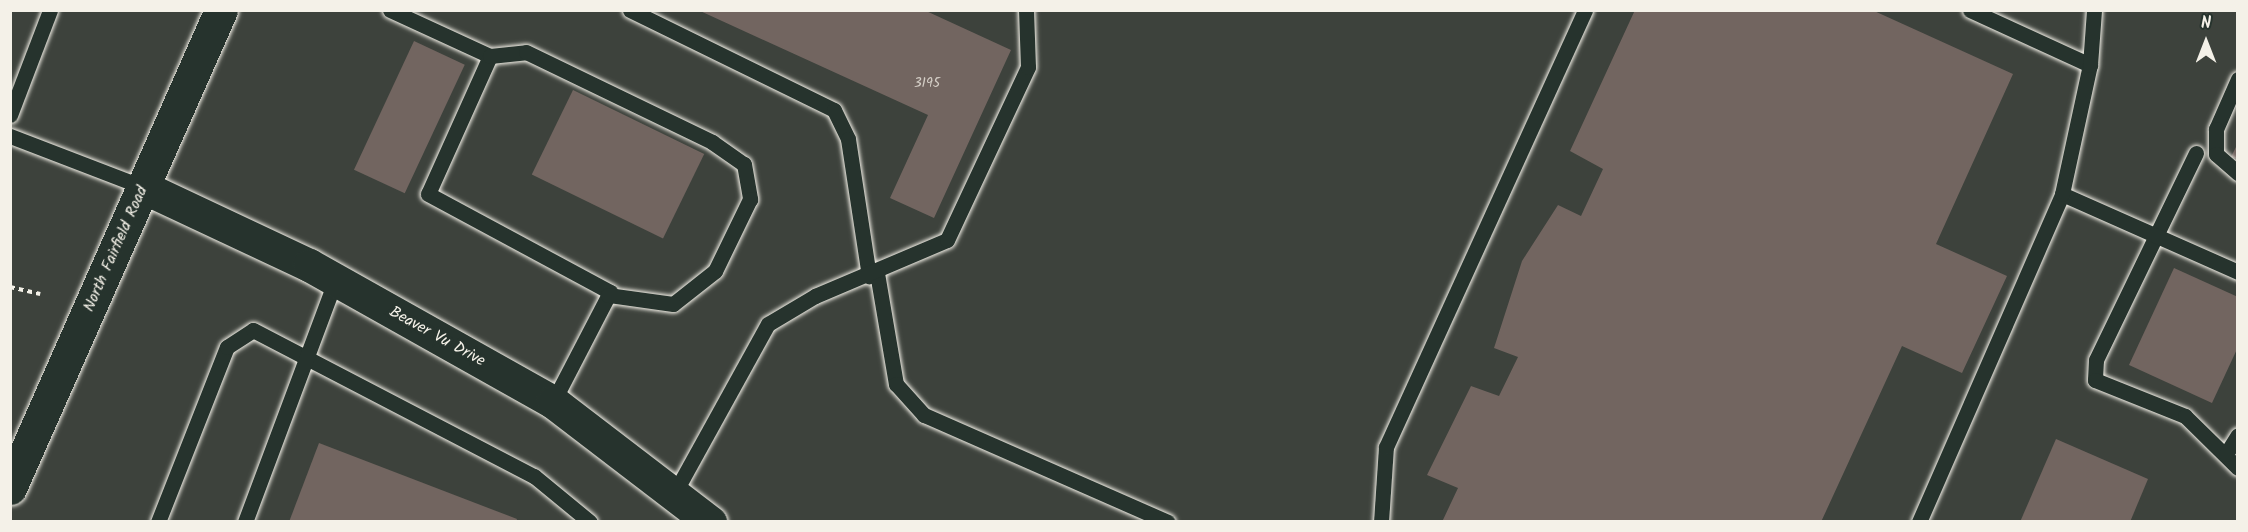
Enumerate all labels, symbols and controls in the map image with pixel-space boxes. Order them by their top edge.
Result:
text: N [2201,11,2211,36]
north arrow [2176,12,2236,72]
house number: 3195 [914,75,940,91]
street label: North Fairfield Road [80,183,152,315]
street label: Beaver Vu Drive [386,303,488,371]

